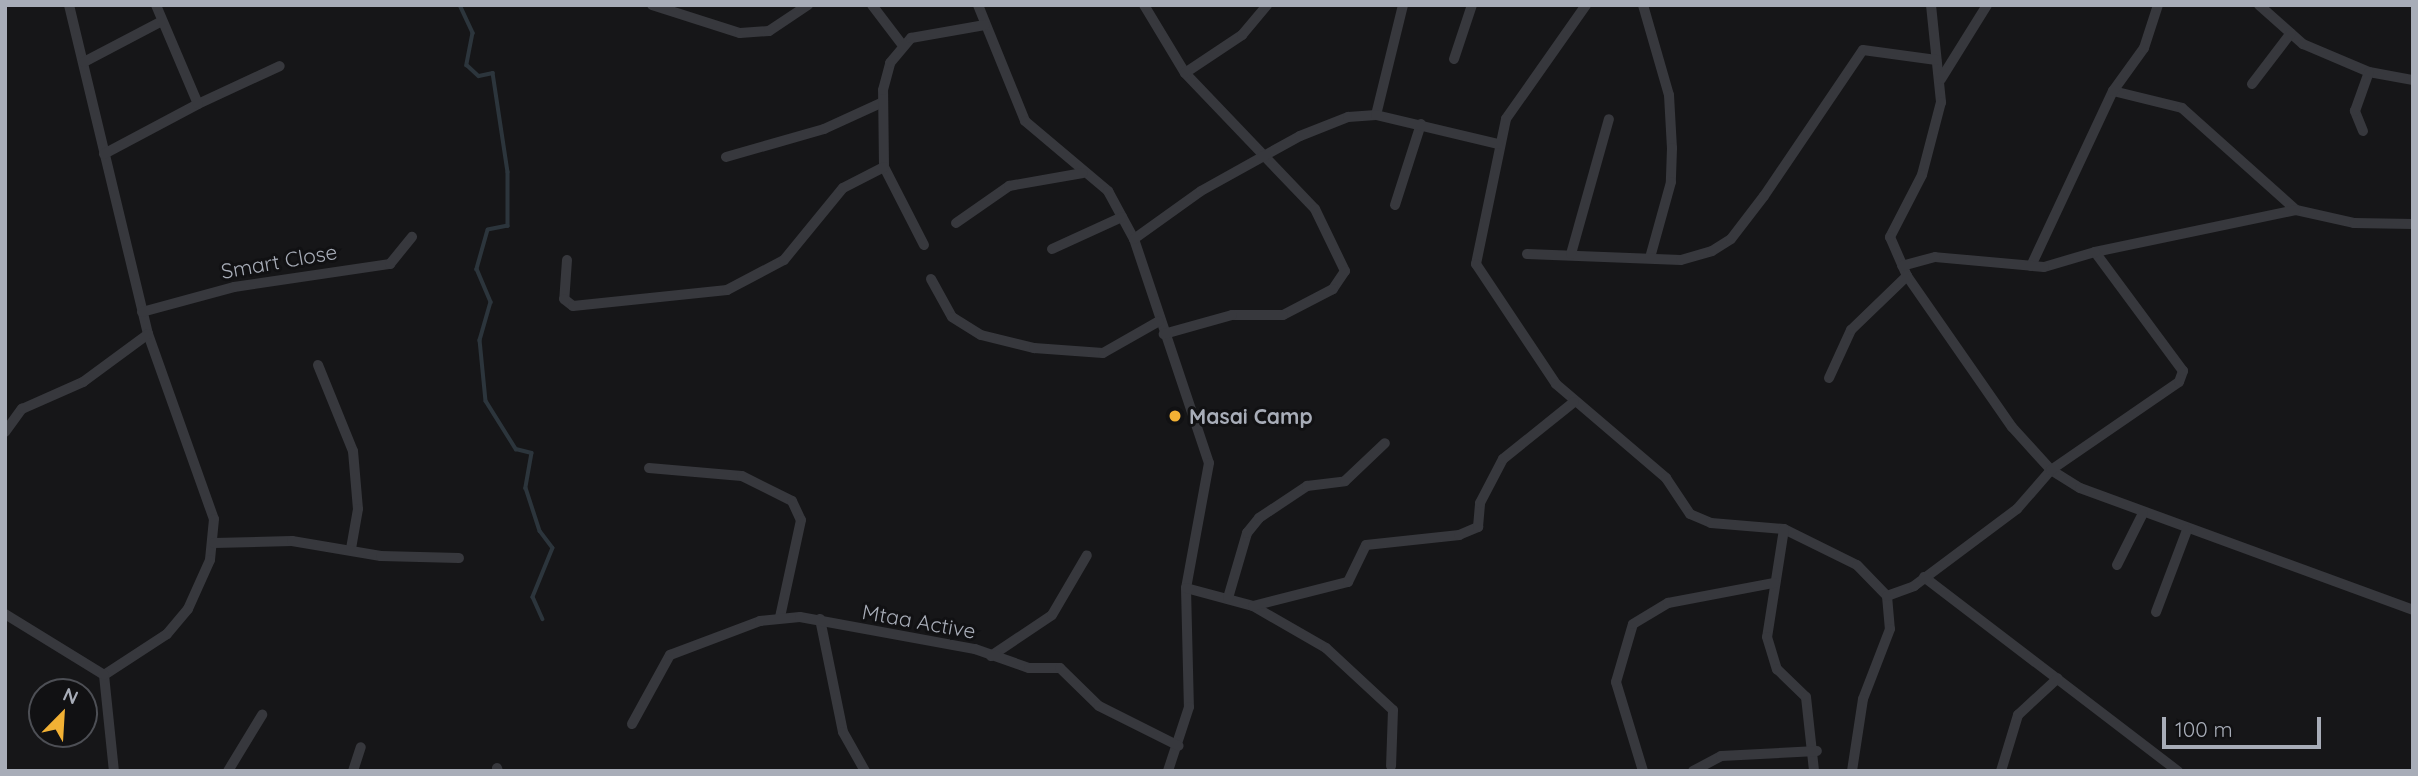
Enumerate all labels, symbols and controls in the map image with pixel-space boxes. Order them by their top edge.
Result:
street label: Smart Close [219,238,339,284]
place label: Masai Camp [1189,403,1313,429]
marker: Masai Camp [1167,408,1183,424]
street label: Mtaa Active [860,599,978,643]
north arrow [28,678,98,748]
text: N [59,682,82,709]
scale bar [2166,702,2325,746]
text: 100 m [2175,716,2233,742]

